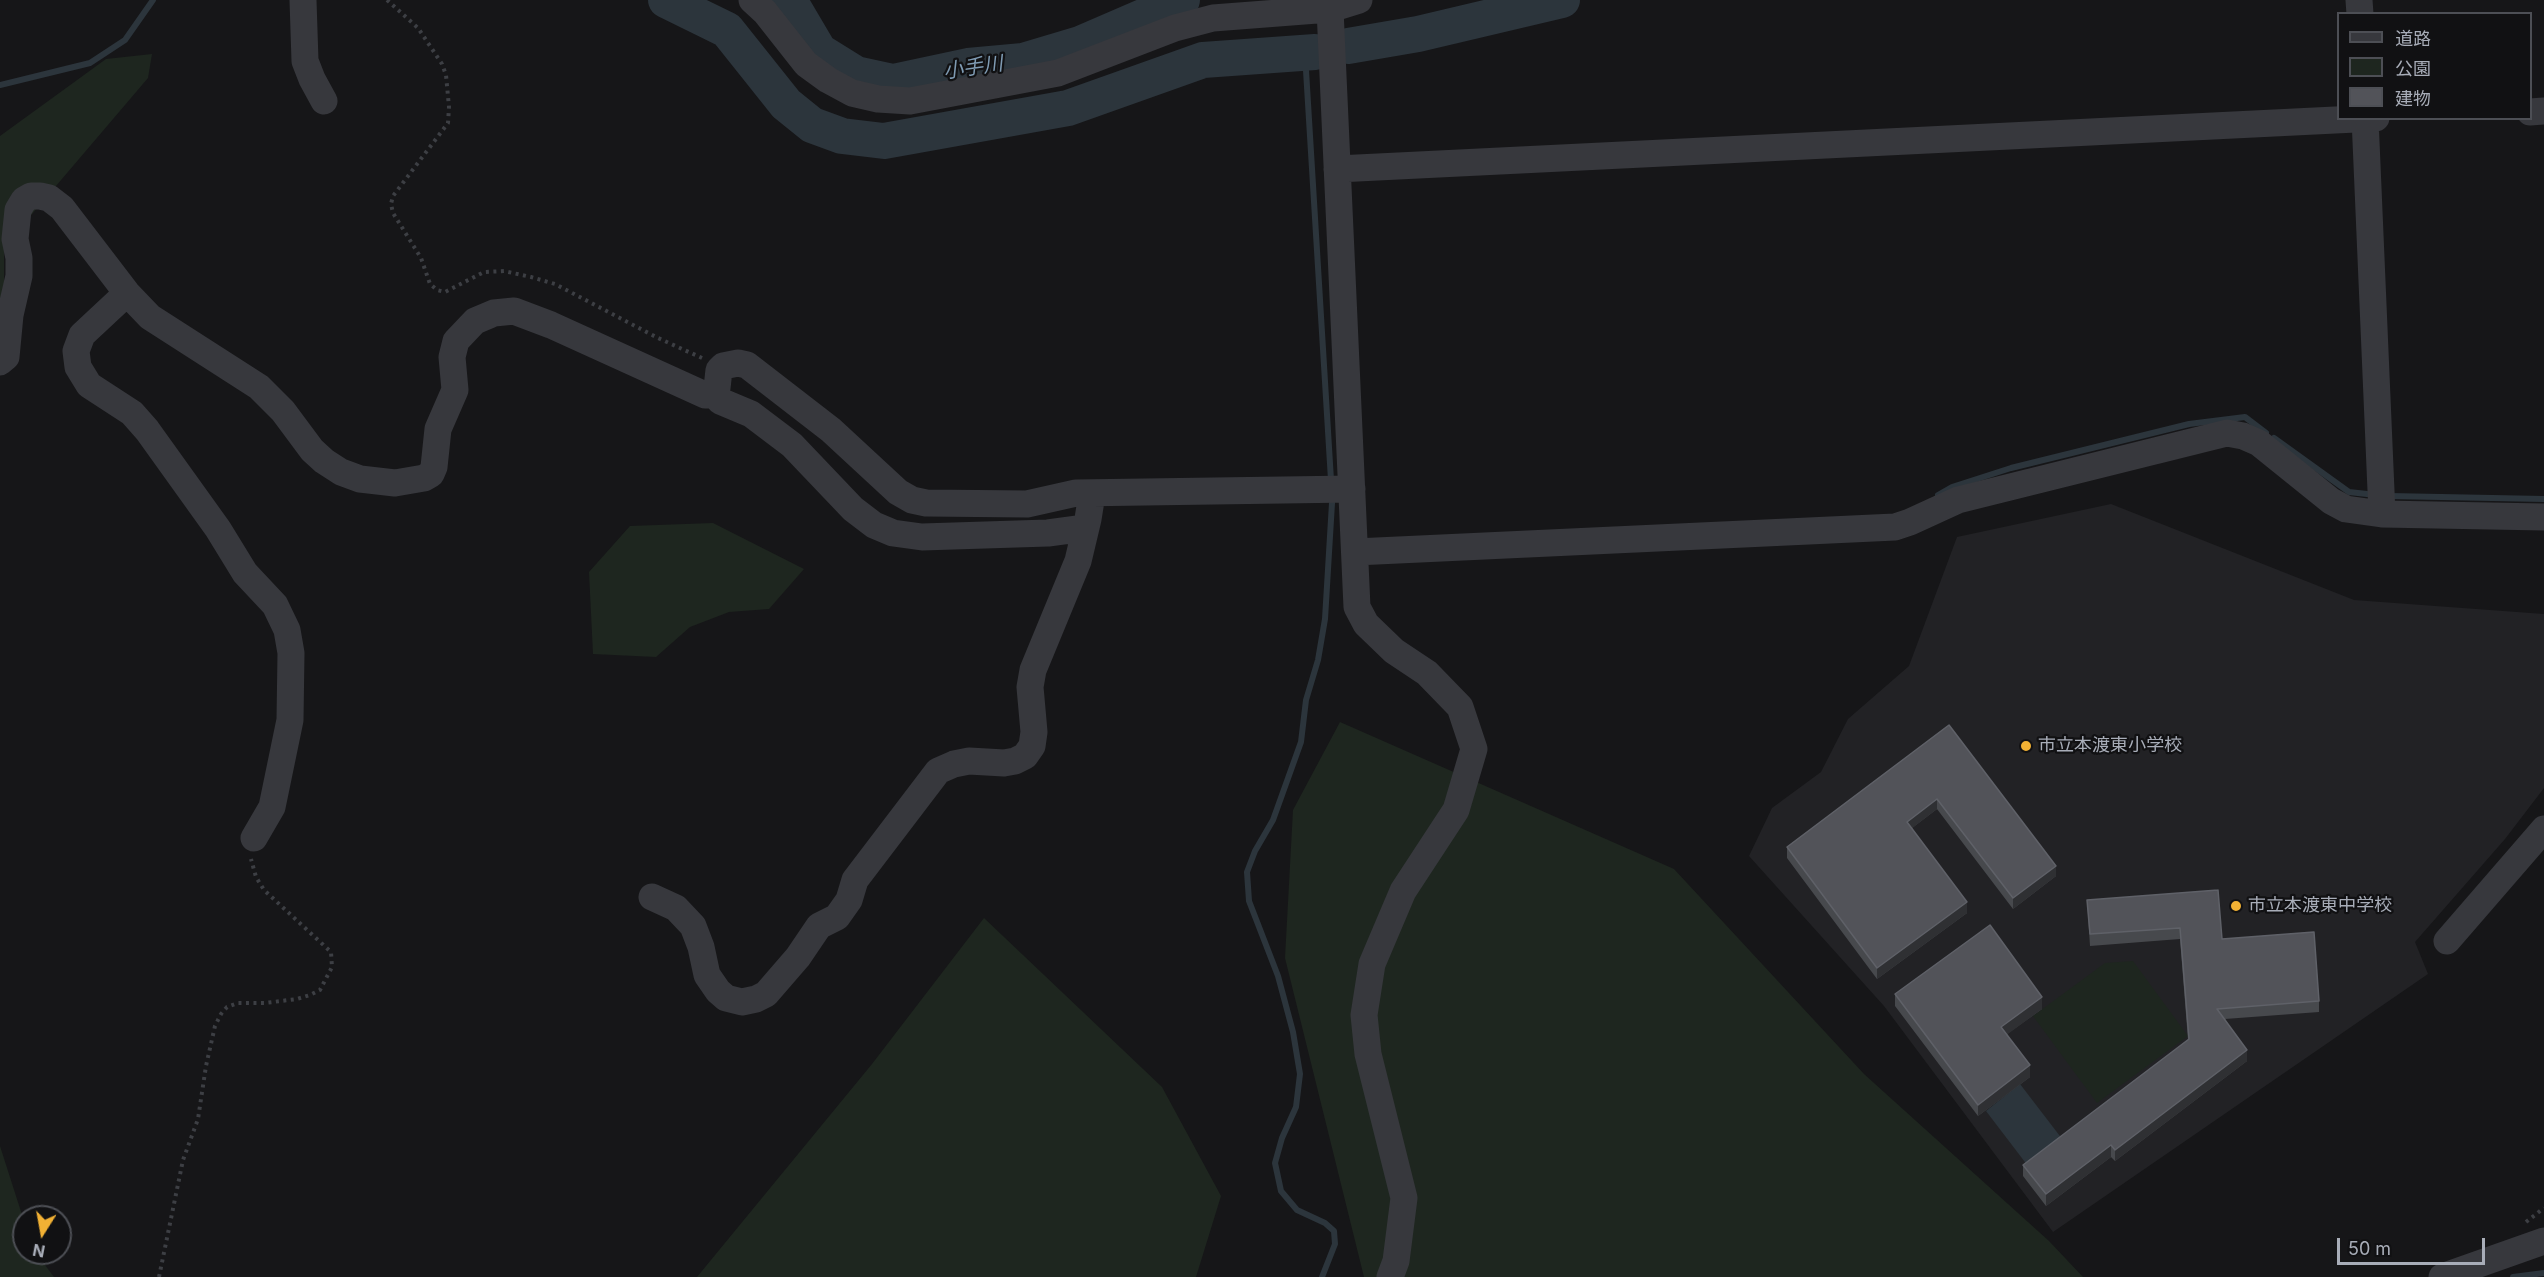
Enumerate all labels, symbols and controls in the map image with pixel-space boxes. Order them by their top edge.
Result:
legend [2337,12,2532,120]
text: 道路 [2395,28,2431,49]
water label: 小手川 [942,52,1004,84]
text: 公園 [2395,58,2431,79]
text: 建物 [2395,88,2431,109]
place label: 市立本渡東小学校 [2038,735,2182,757]
marker: 市立本渡東小学校 [2019,739,2033,753]
place label: 市立本渡東中学校 [2248,895,2392,917]
marker: 市立本渡東中学校 [2229,899,2243,913]
north arrow [12,1205,72,1265]
scale bar [2340,1226,2488,1264]
text: 50 m [2348,1238,2391,1259]
text: N [31,1240,47,1262]

